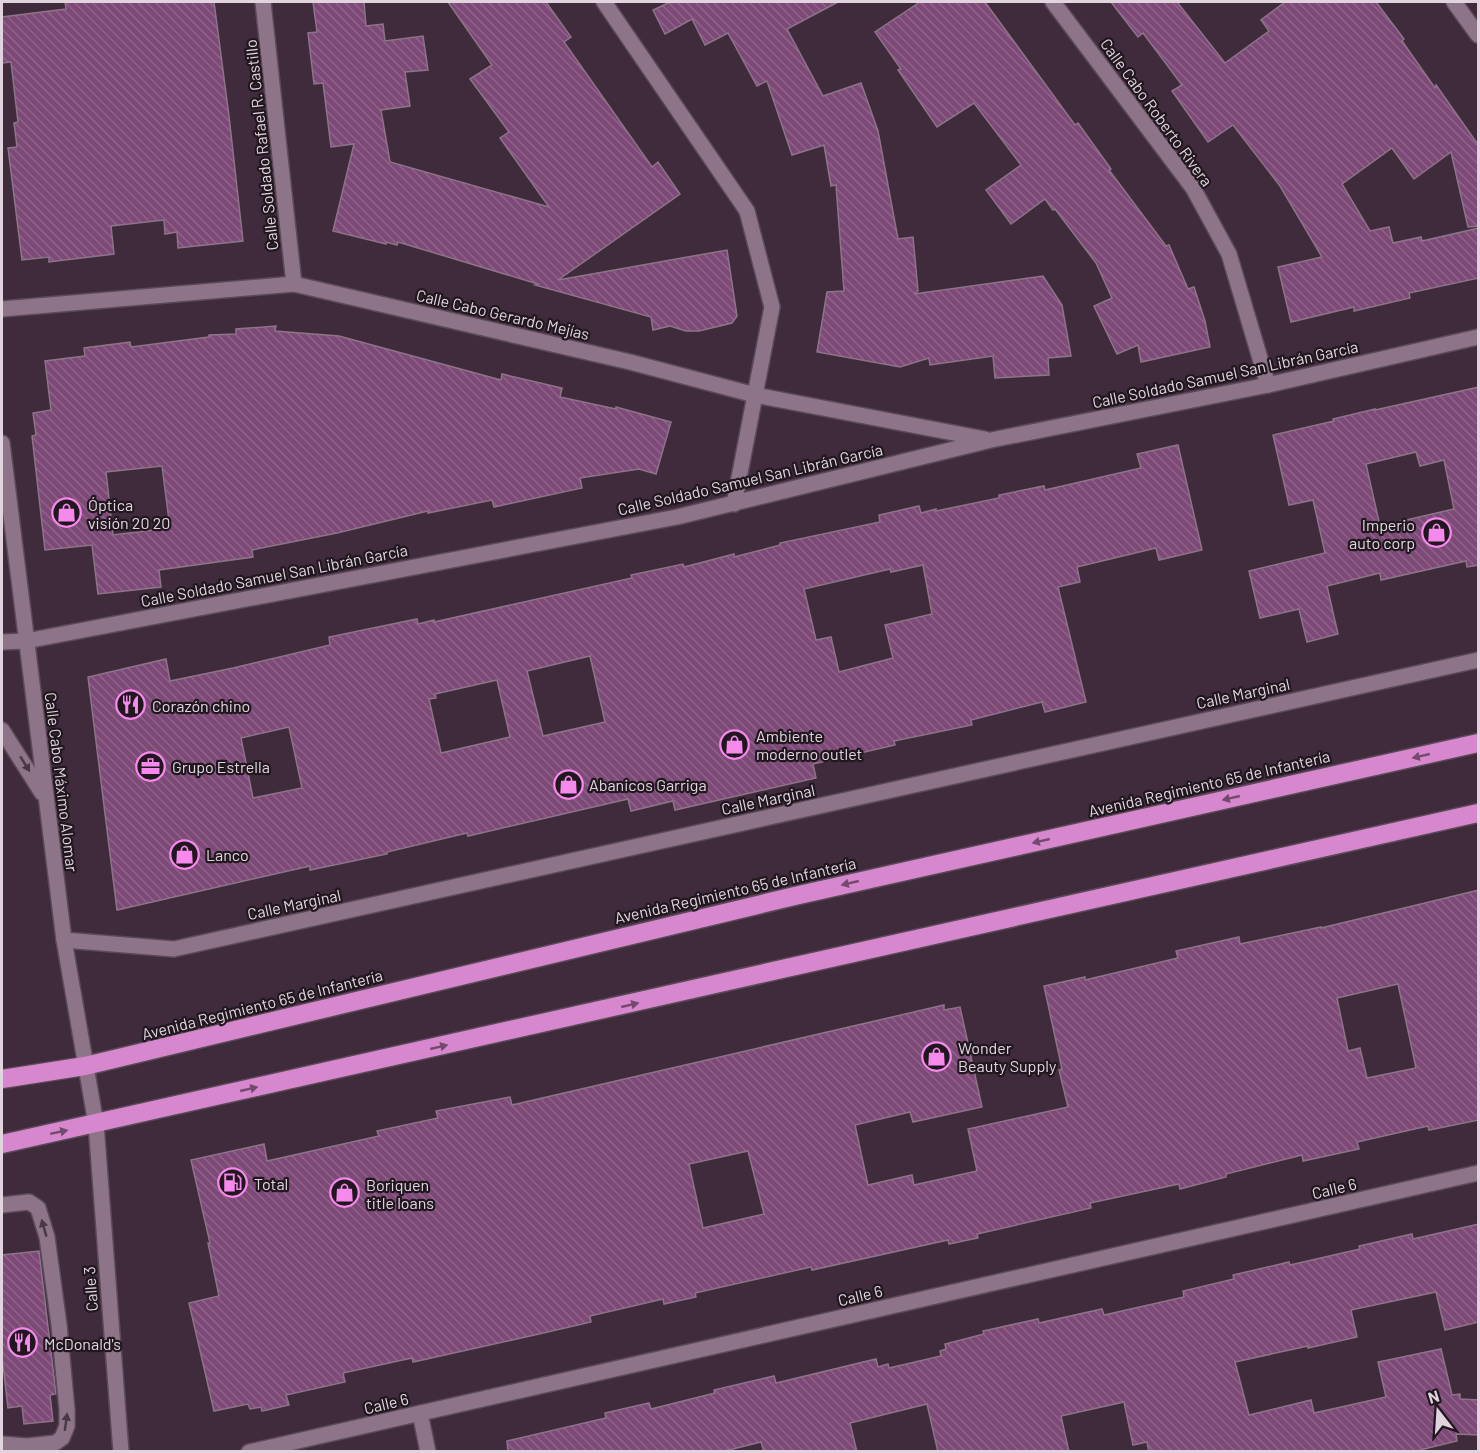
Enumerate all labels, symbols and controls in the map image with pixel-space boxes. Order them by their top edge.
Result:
street label: Calle Cabo Roberto Rivera [1097,34,1217,190]
street label: Calle Soldado Rafael R. Castillo [240,39,282,251]
street label: Calle Cabo Gerardo Mejías [415,285,591,343]
street label: Calle Soldado Samuel San Librán García [1090,336,1360,412]
street label: Calle Soldado Samuel San Librán García [616,439,884,519]
place label: Óptica visión 20 20 [88,495,170,532]
shop icon: Óptica visión 20 20 [51,497,83,529]
place label: Imperio auto corp [1349,515,1415,552]
shop icon: Imperio auto corp [1420,517,1452,549]
street label: Calle Soldado Samuel San Librán García [139,540,409,610]
street label: Calle Marginal [1194,674,1292,712]
restaurant icon: Corazón chino [115,689,147,721]
street label: Calle Cabo Máximo Alomar [42,691,82,873]
place label: Corazón chino [152,696,250,715]
place label: Ambiente moderno outlet [756,726,862,763]
shop icon: Ambiente moderno outlet [719,728,751,760]
street label: Avenida Regimiento 65 de Infantería [1086,746,1332,820]
office icon: Grupo Estrella [135,750,167,782]
one-way arrow [1412,752,1431,761]
one-way arrow [19,756,30,772]
place label: Grupo Estrella [172,757,270,776]
shop icon: Abanicos Garriga [552,768,584,800]
place label: Abanicos Garriga [589,775,707,794]
street label: Calle Marginal [719,780,817,818]
one-way arrow [1222,794,1240,804]
one-way arrow [1031,836,1050,846]
shop icon: Lanco [169,838,201,870]
place label: Lanco [206,845,249,864]
street label: Avenida Regimiento 65 de Infantería [612,853,858,927]
one-way arrow [841,879,860,888]
street label: Calle Marginal [245,885,343,923]
street label: Avenida Regimiento 65 de Infantería [140,965,384,1043]
one-way arrow [620,999,639,1009]
place label: Wonder Beauty Supply [958,1038,1057,1075]
shop icon: Wonder Beauty Supply [921,1040,953,1072]
one-way arrow [430,1042,449,1051]
one-way arrow [240,1084,258,1094]
one-way arrow [49,1127,68,1136]
fuel station icon: Total [217,1167,249,1199]
place label: Total [254,1174,288,1193]
street label: Calle 6 [1310,1174,1358,1202]
place label: Boriquen title loans [366,1175,434,1212]
shop icon: Boriquen title loans [329,1177,361,1209]
one-way arrow [39,1219,49,1238]
street label: Calle 3 [79,1266,101,1312]
street label: Calle 6 [836,1281,884,1309]
restaurant icon: McDonald's [7,1327,39,1359]
place label: McDonald's [44,1334,121,1353]
north arrow [1408,1381,1468,1441]
text: N [1426,1386,1441,1407]
street label: Calle 6 [362,1389,410,1417]
one-way arrow [61,1412,70,1431]

